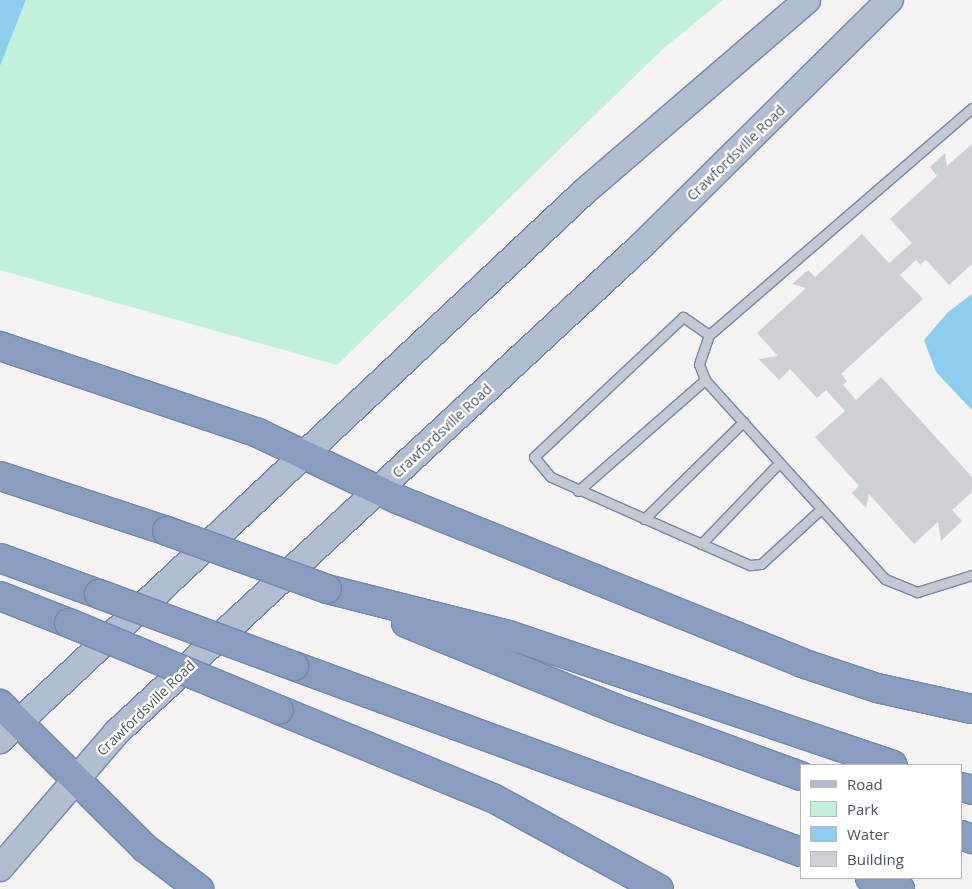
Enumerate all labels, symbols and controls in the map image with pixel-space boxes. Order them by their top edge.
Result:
street label: Crawfordsville Road [683,102,789,204]
street label: Crawfordsville Road [389,381,495,481]
street label: Crawfordsville Road [93,657,199,759]
legend [800,764,962,879]
text: Road [847,774,883,794]
text: Park [847,799,878,819]
text: Water [847,824,889,844]
text: Building [847,849,904,869]

